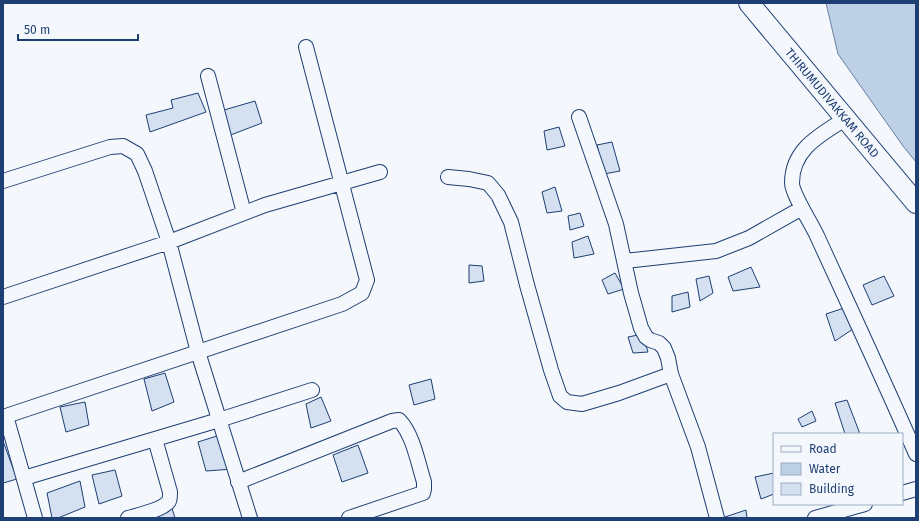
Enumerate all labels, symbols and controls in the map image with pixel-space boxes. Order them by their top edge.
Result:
scale bar [18,16,138,42]
text: 50 m [24,23,50,37]
street label: THIRUMUDIVAKKAM ROAD [782,45,882,161]
legend [773,433,903,505]
text: Road [809,442,837,456]
text: Water [809,462,841,476]
text: Building [809,482,855,496]

